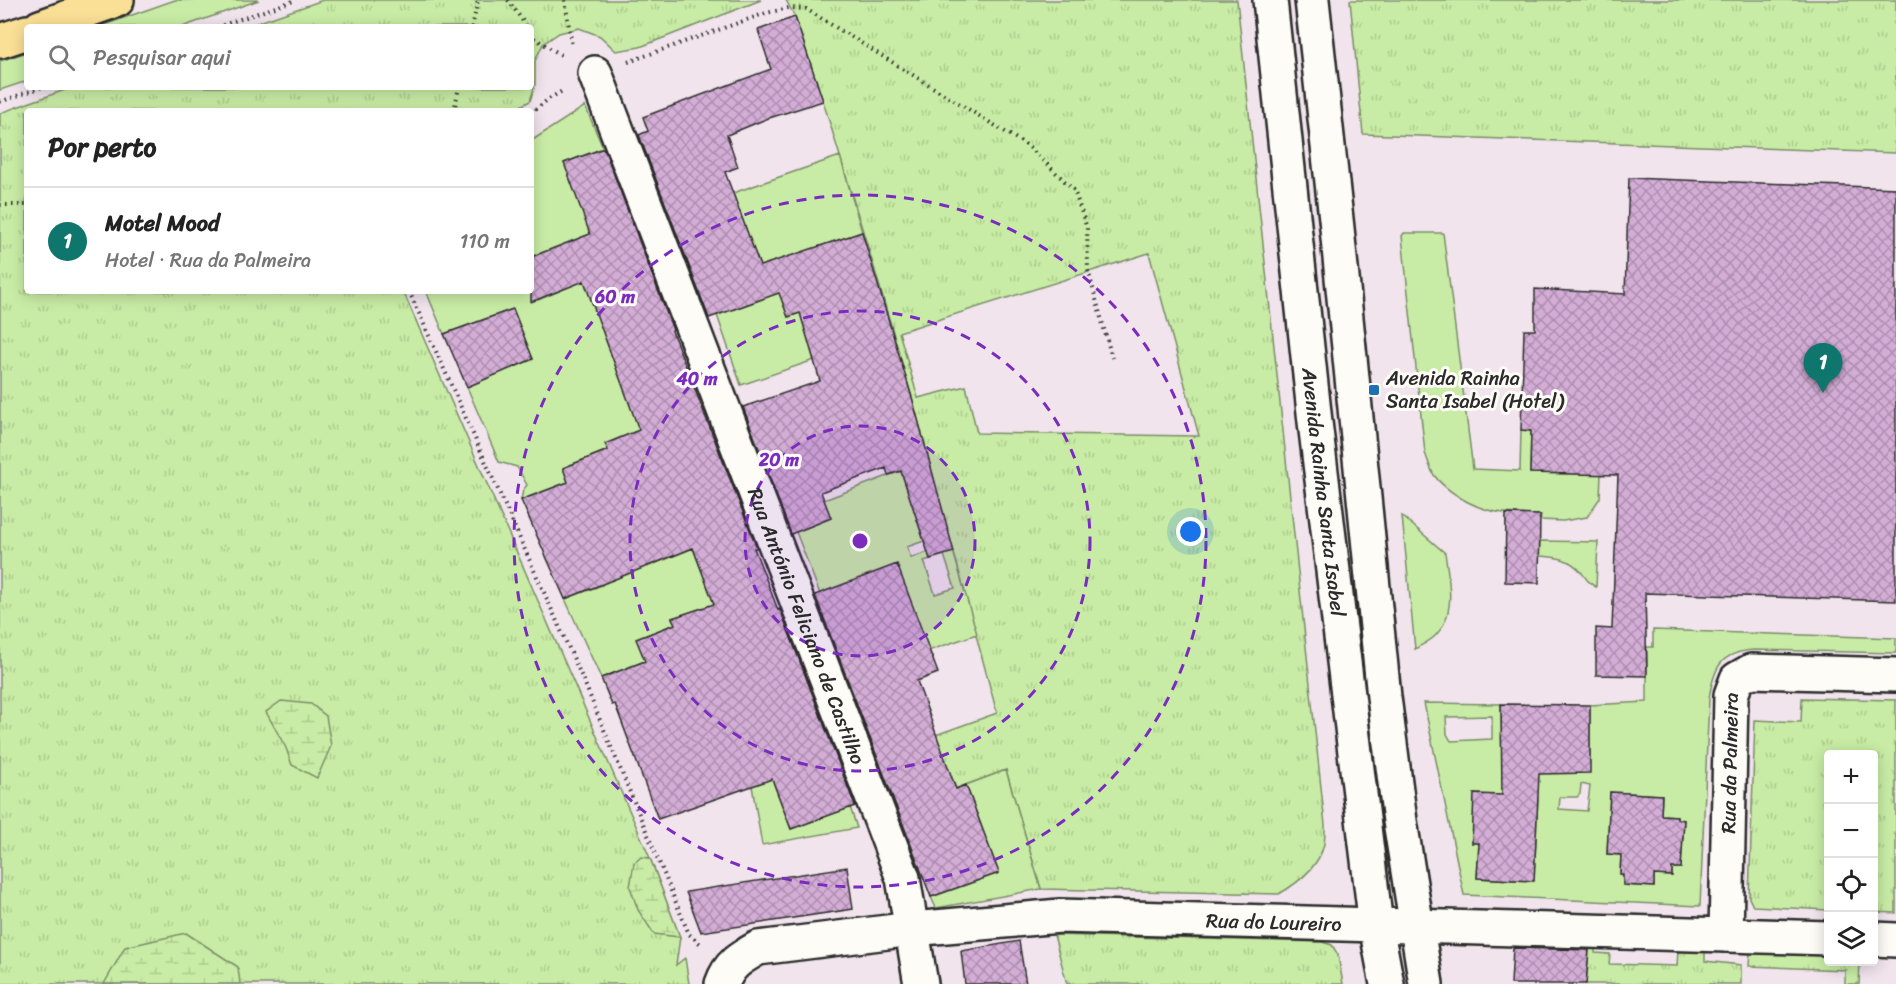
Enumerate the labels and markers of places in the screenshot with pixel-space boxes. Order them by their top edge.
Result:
pin: 1 [1804,344,1842,393]
place label: Avenida Rainha Santa Isabel (Hotel) [1385,361,1564,419]
marker: Avenida Rainha Santa Isabel (Hotel) [1367,383,1381,397]
centre of rings [850,531,870,551]

